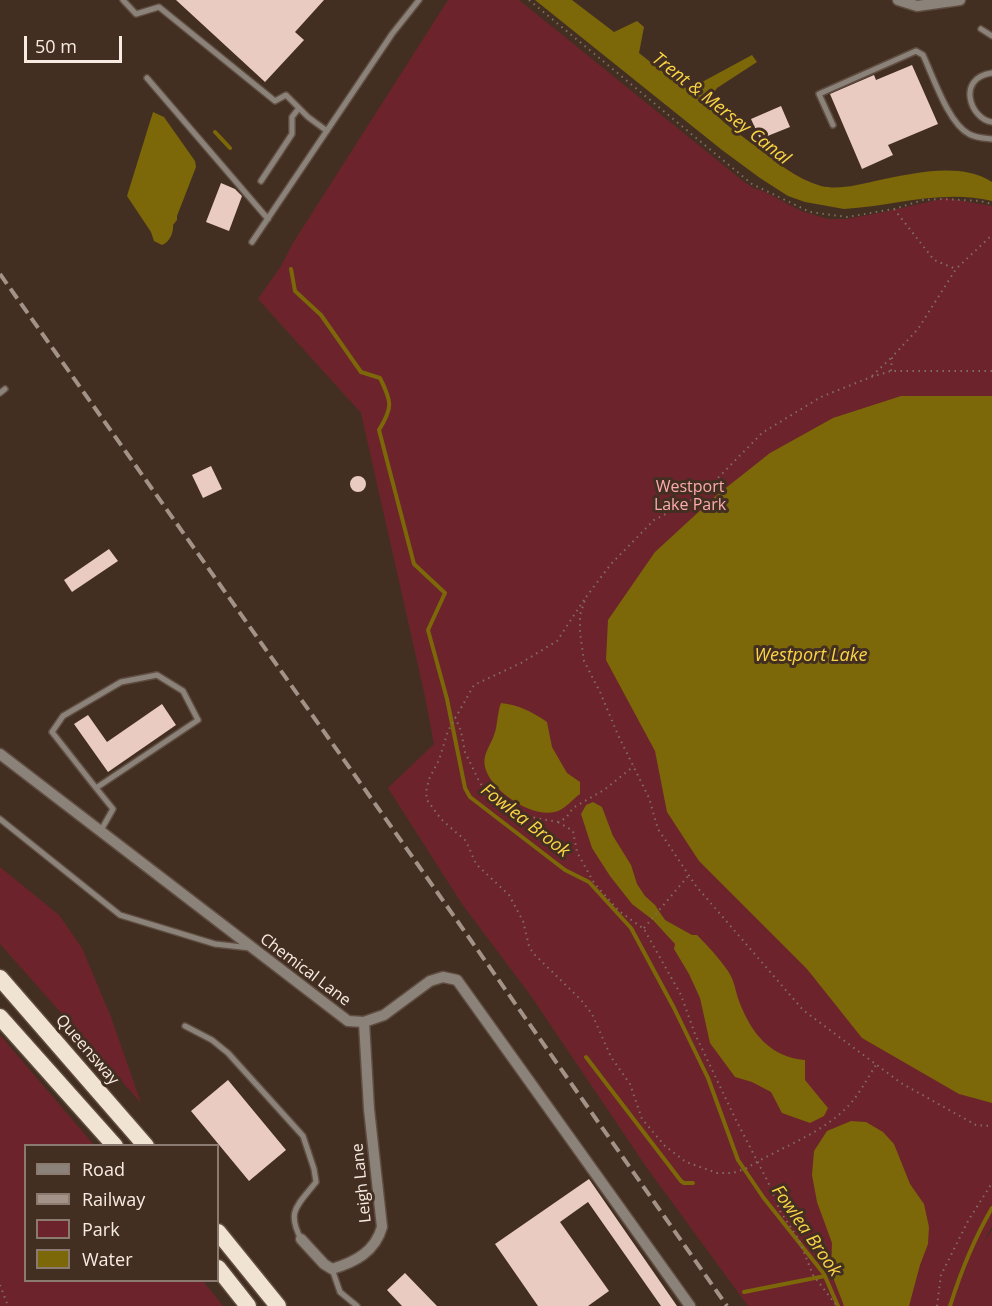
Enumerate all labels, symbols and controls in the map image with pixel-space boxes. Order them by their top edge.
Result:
scale bar [27,24,124,62]
text: 50 m [35,34,77,58]
water label: Trent & Mersey Canal [648,48,794,170]
park label: Westport Lake Park [654,477,726,515]
water label: Westport Lake [755,645,867,667]
water label: Fowlea Brook [476,780,574,862]
street label: Chemical Lane [256,930,354,1010]
street label: Queensway [51,1011,123,1089]
street label: Leigh Lane [348,1142,376,1224]
legend [24,1144,219,1282]
text: Road [82,1157,125,1181]
water label: Fowlea Brook [766,1181,846,1281]
text: Railway [82,1187,145,1211]
text: Park [82,1217,120,1241]
text: Water [82,1247,133,1271]

